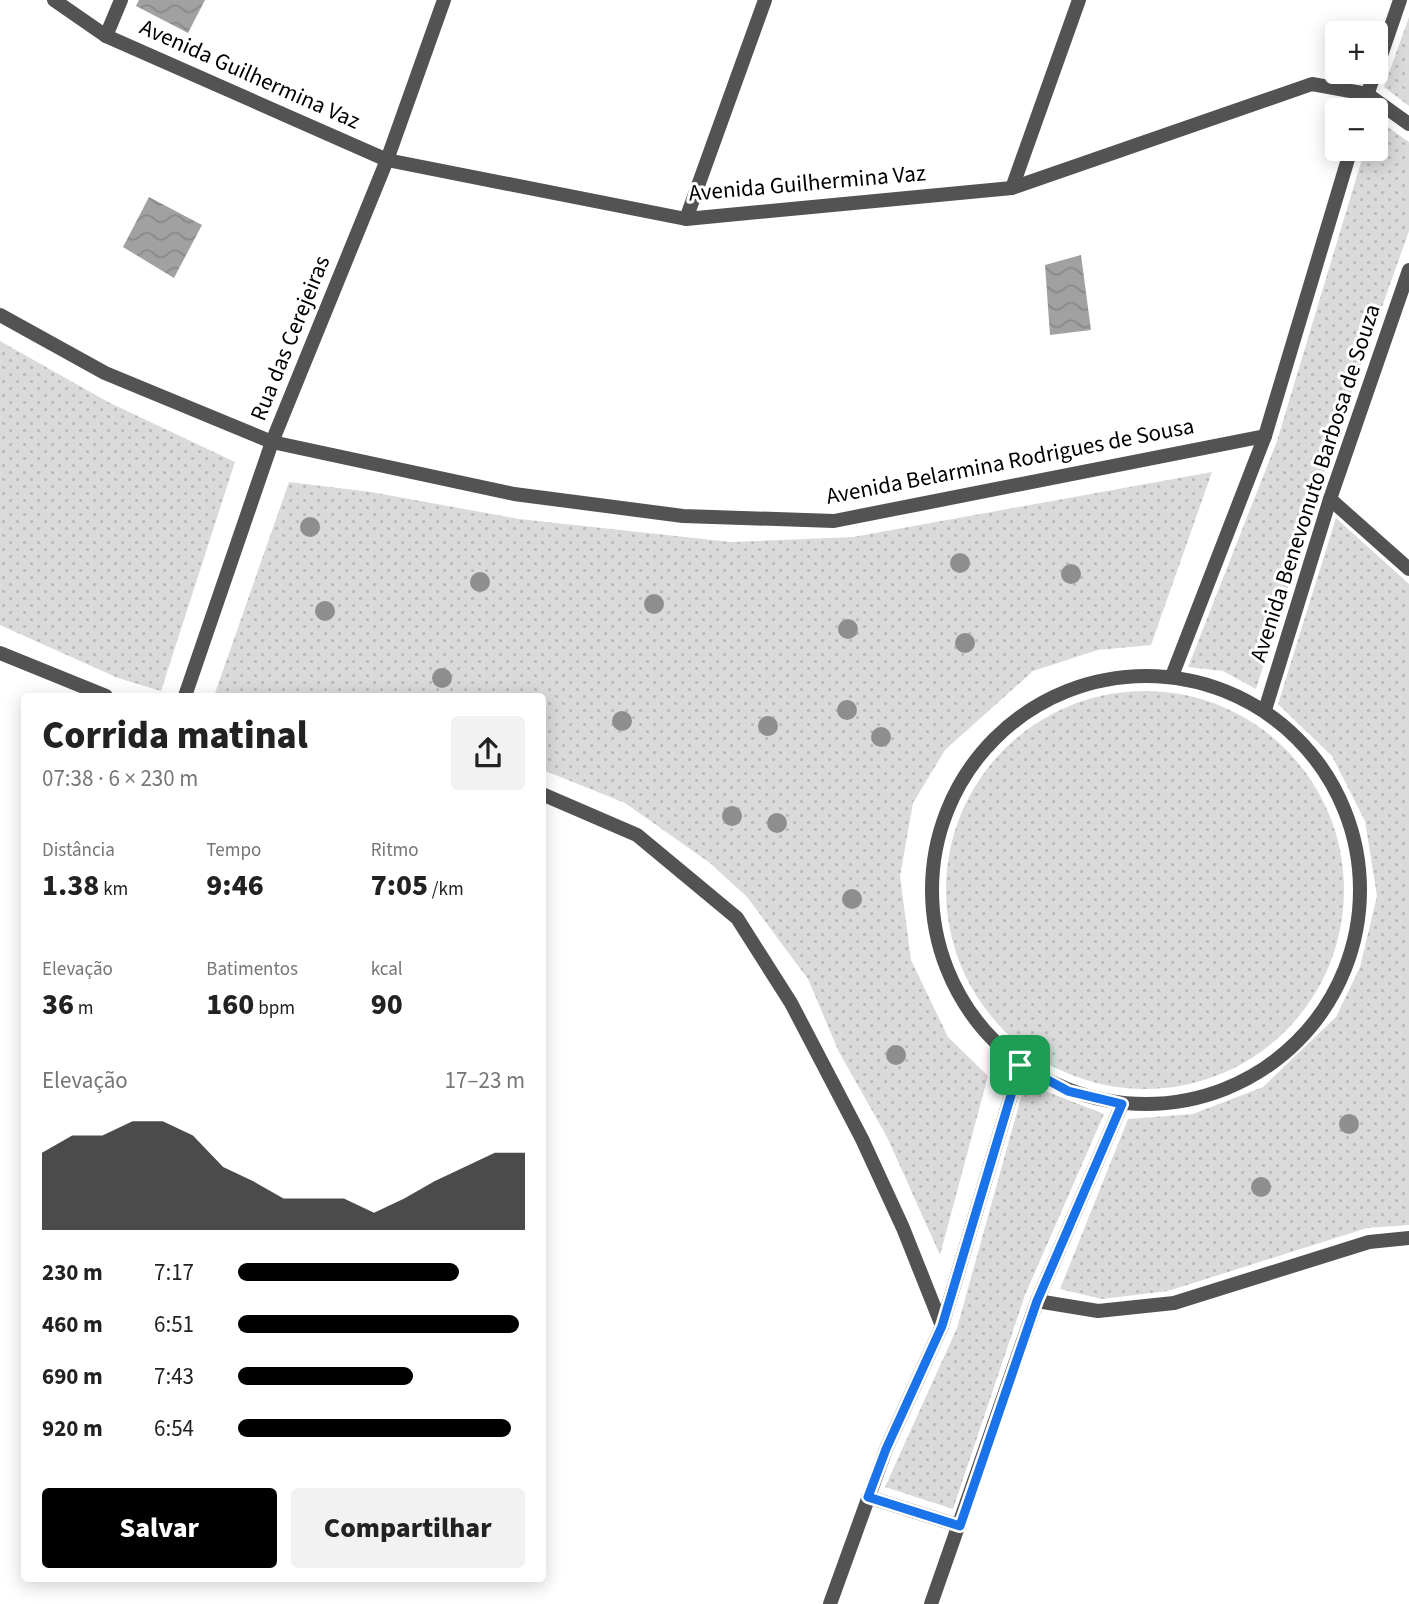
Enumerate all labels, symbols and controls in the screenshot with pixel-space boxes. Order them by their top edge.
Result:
street label: Avenida Guilhermina Vaz [135,11,366,138]
map controls [1325,21,1388,161]
button: + [1325,21,1388,84]
button: − [1325,98,1388,161]
street label: Avenida Guilhermina Vaz [687,156,927,210]
street label: Rua das Cerejeiras [242,250,338,426]
street label: Avenida Benevonuto Barbosa de Souza [1241,300,1389,666]
street label: Avenida Belarmina Rodrigues de Sousa [823,409,1197,513]
text: Corrida matinal [42,709,308,763]
button: share [451,716,525,790]
text: 07:38 · 6 × 230 m [42,762,198,795]
text: Distância [42,837,115,864]
text: Tempo [206,837,261,864]
text: Ritmo [371,837,419,864]
text: 1.38 [42,864,99,907]
text: 9:46 [206,864,264,907]
text: 7:05 [371,864,428,907]
text: km [99,876,128,903]
text: /km [428,876,464,903]
text: Elevação [42,956,113,983]
text: Batimentos [206,956,298,983]
text: kcal [371,956,403,983]
text: 36 [42,983,74,1026]
text: 160 [206,983,254,1026]
text: 90 [371,983,403,1026]
text: m [74,995,94,1022]
text: bpm [254,995,295,1022]
pin [990,1035,1050,1095]
icon: arrive [1001,1046,1039,1084]
text: Elevação [42,1064,128,1097]
text: 17–23 m [445,1064,525,1097]
text: 230 m [42,1256,103,1289]
text: 7:17 [154,1256,194,1289]
text: 460 m [42,1308,103,1341]
text: 6:51 [154,1308,194,1341]
text: 690 m [42,1360,103,1393]
text: 7:43 [154,1360,194,1393]
text: 920 m [42,1412,103,1445]
text: 6:54 [154,1412,194,1445]
button: Salvar [42,1488,277,1568]
button: Compartilhar [291,1488,525,1568]

